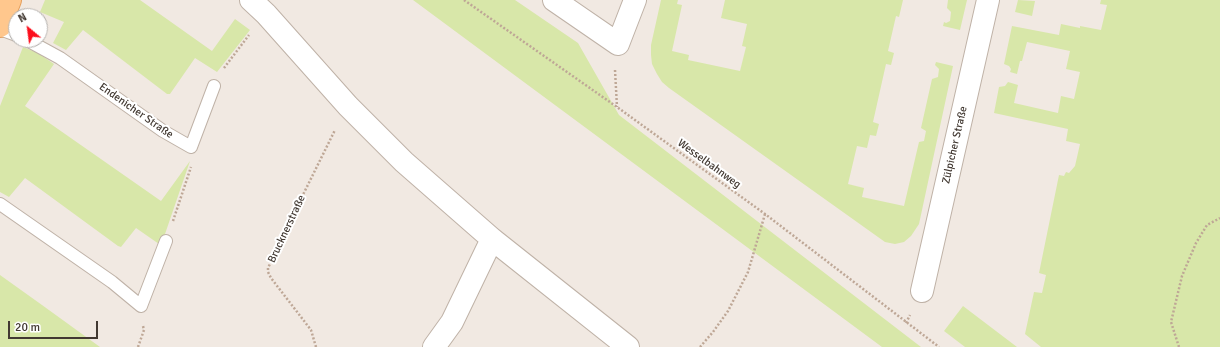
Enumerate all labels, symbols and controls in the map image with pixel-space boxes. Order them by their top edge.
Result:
north arrow [8,8,48,48]
text: N [16,10,29,25]
street label: Endenicher Straße [96,80,176,142]
street label: Zülpicher Straße [940,105,970,185]
street label: Wesselbahnweg [675,137,743,191]
street label: Brucknerstraße [266,193,308,265]
scale bar [10,313,100,339]
text: 20 m [15,320,40,335]

